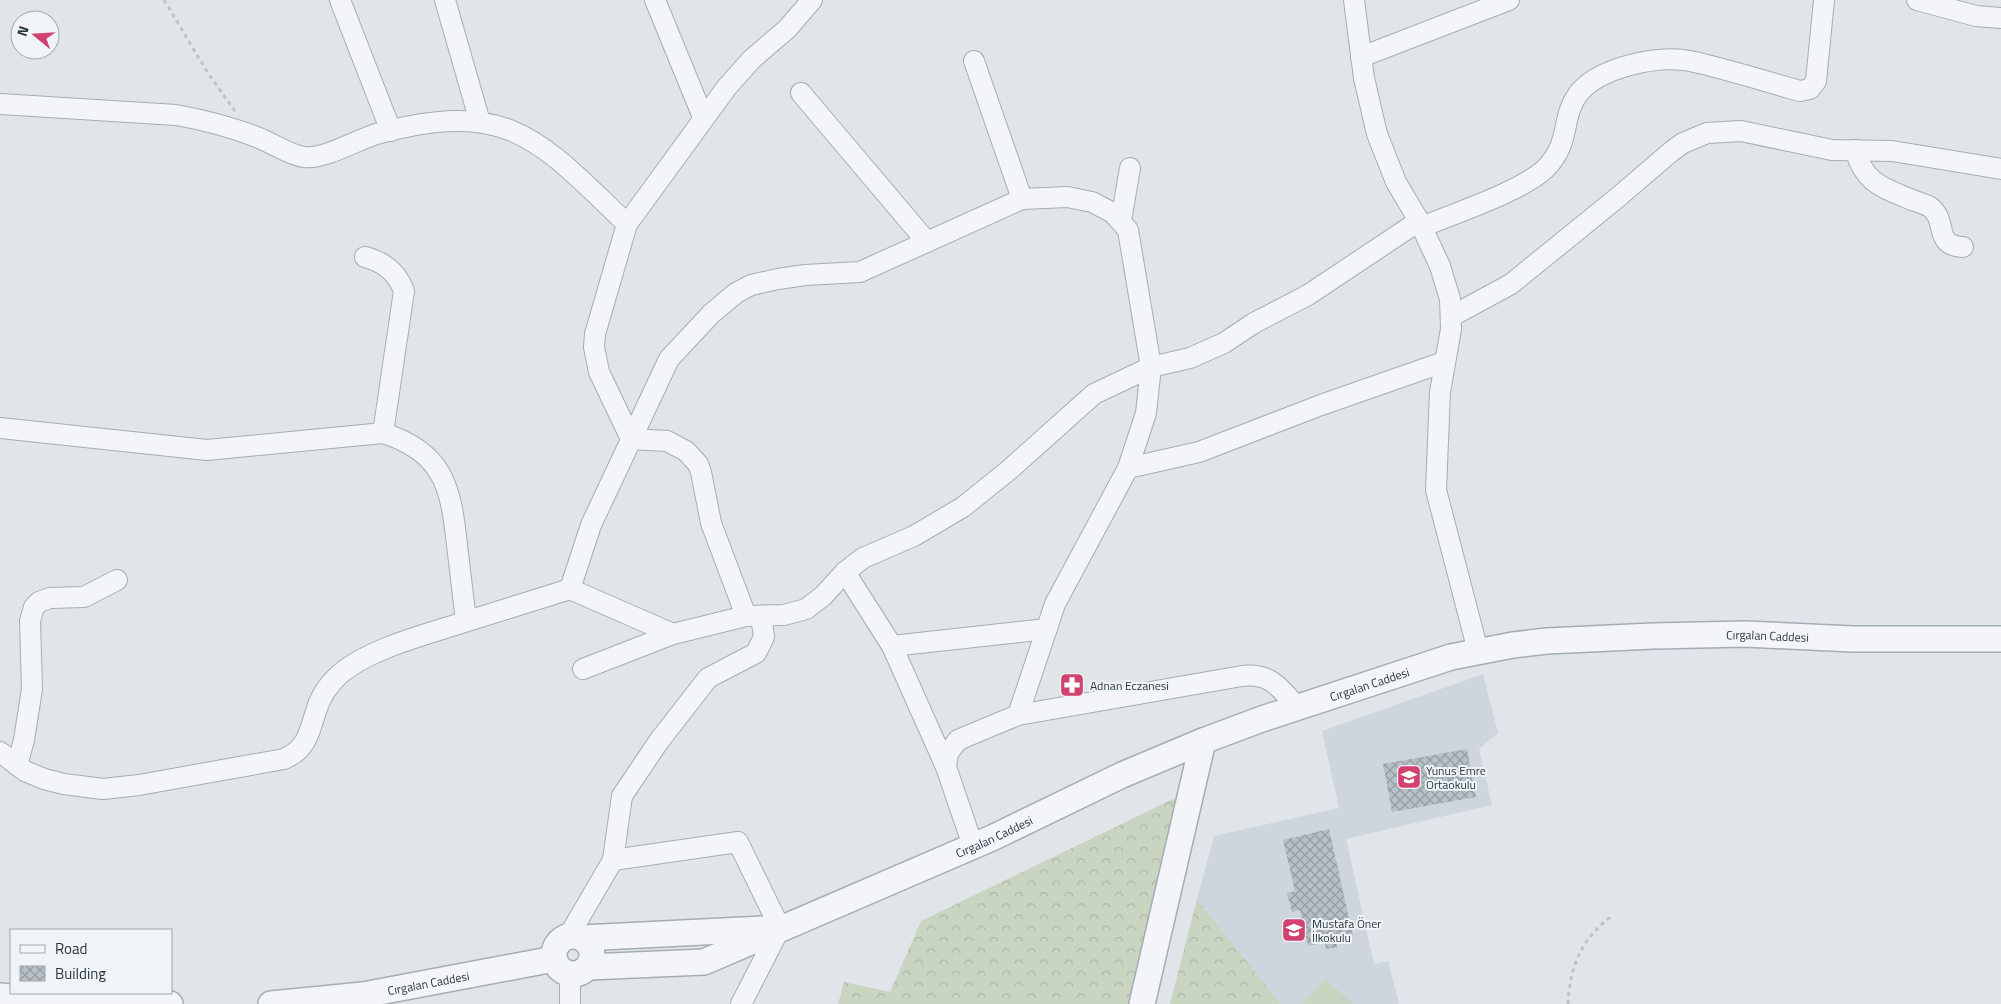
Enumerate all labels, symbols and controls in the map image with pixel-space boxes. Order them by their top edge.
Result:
north arrow [10,10,60,60]
text: N [11,23,34,39]
street label: Cırgalan Caddesi [1726,624,1809,646]
street label: Cırgalan Caddesi [1327,662,1412,706]
pharmacy icon: Adnan Eczanesi [1059,672,1085,698]
place label: Adnan Eczanesi [1090,676,1169,695]
place label: Yunus Emre Ortaokulu [1426,761,1486,794]
school or university icon: Yunus Emre Ortaokulu [1396,764,1422,790]
street label: Cırgalan Caddesi [952,810,1036,862]
place label: Mustafa Öner İlkokulu [1312,914,1381,947]
school or university icon: Mustafa Öner İlkokulu [1281,917,1307,943]
legend [10,929,172,994]
text: Road [55,937,87,960]
text: Building [55,962,106,985]
street label: Cırgalan Caddesi [386,966,471,1000]

